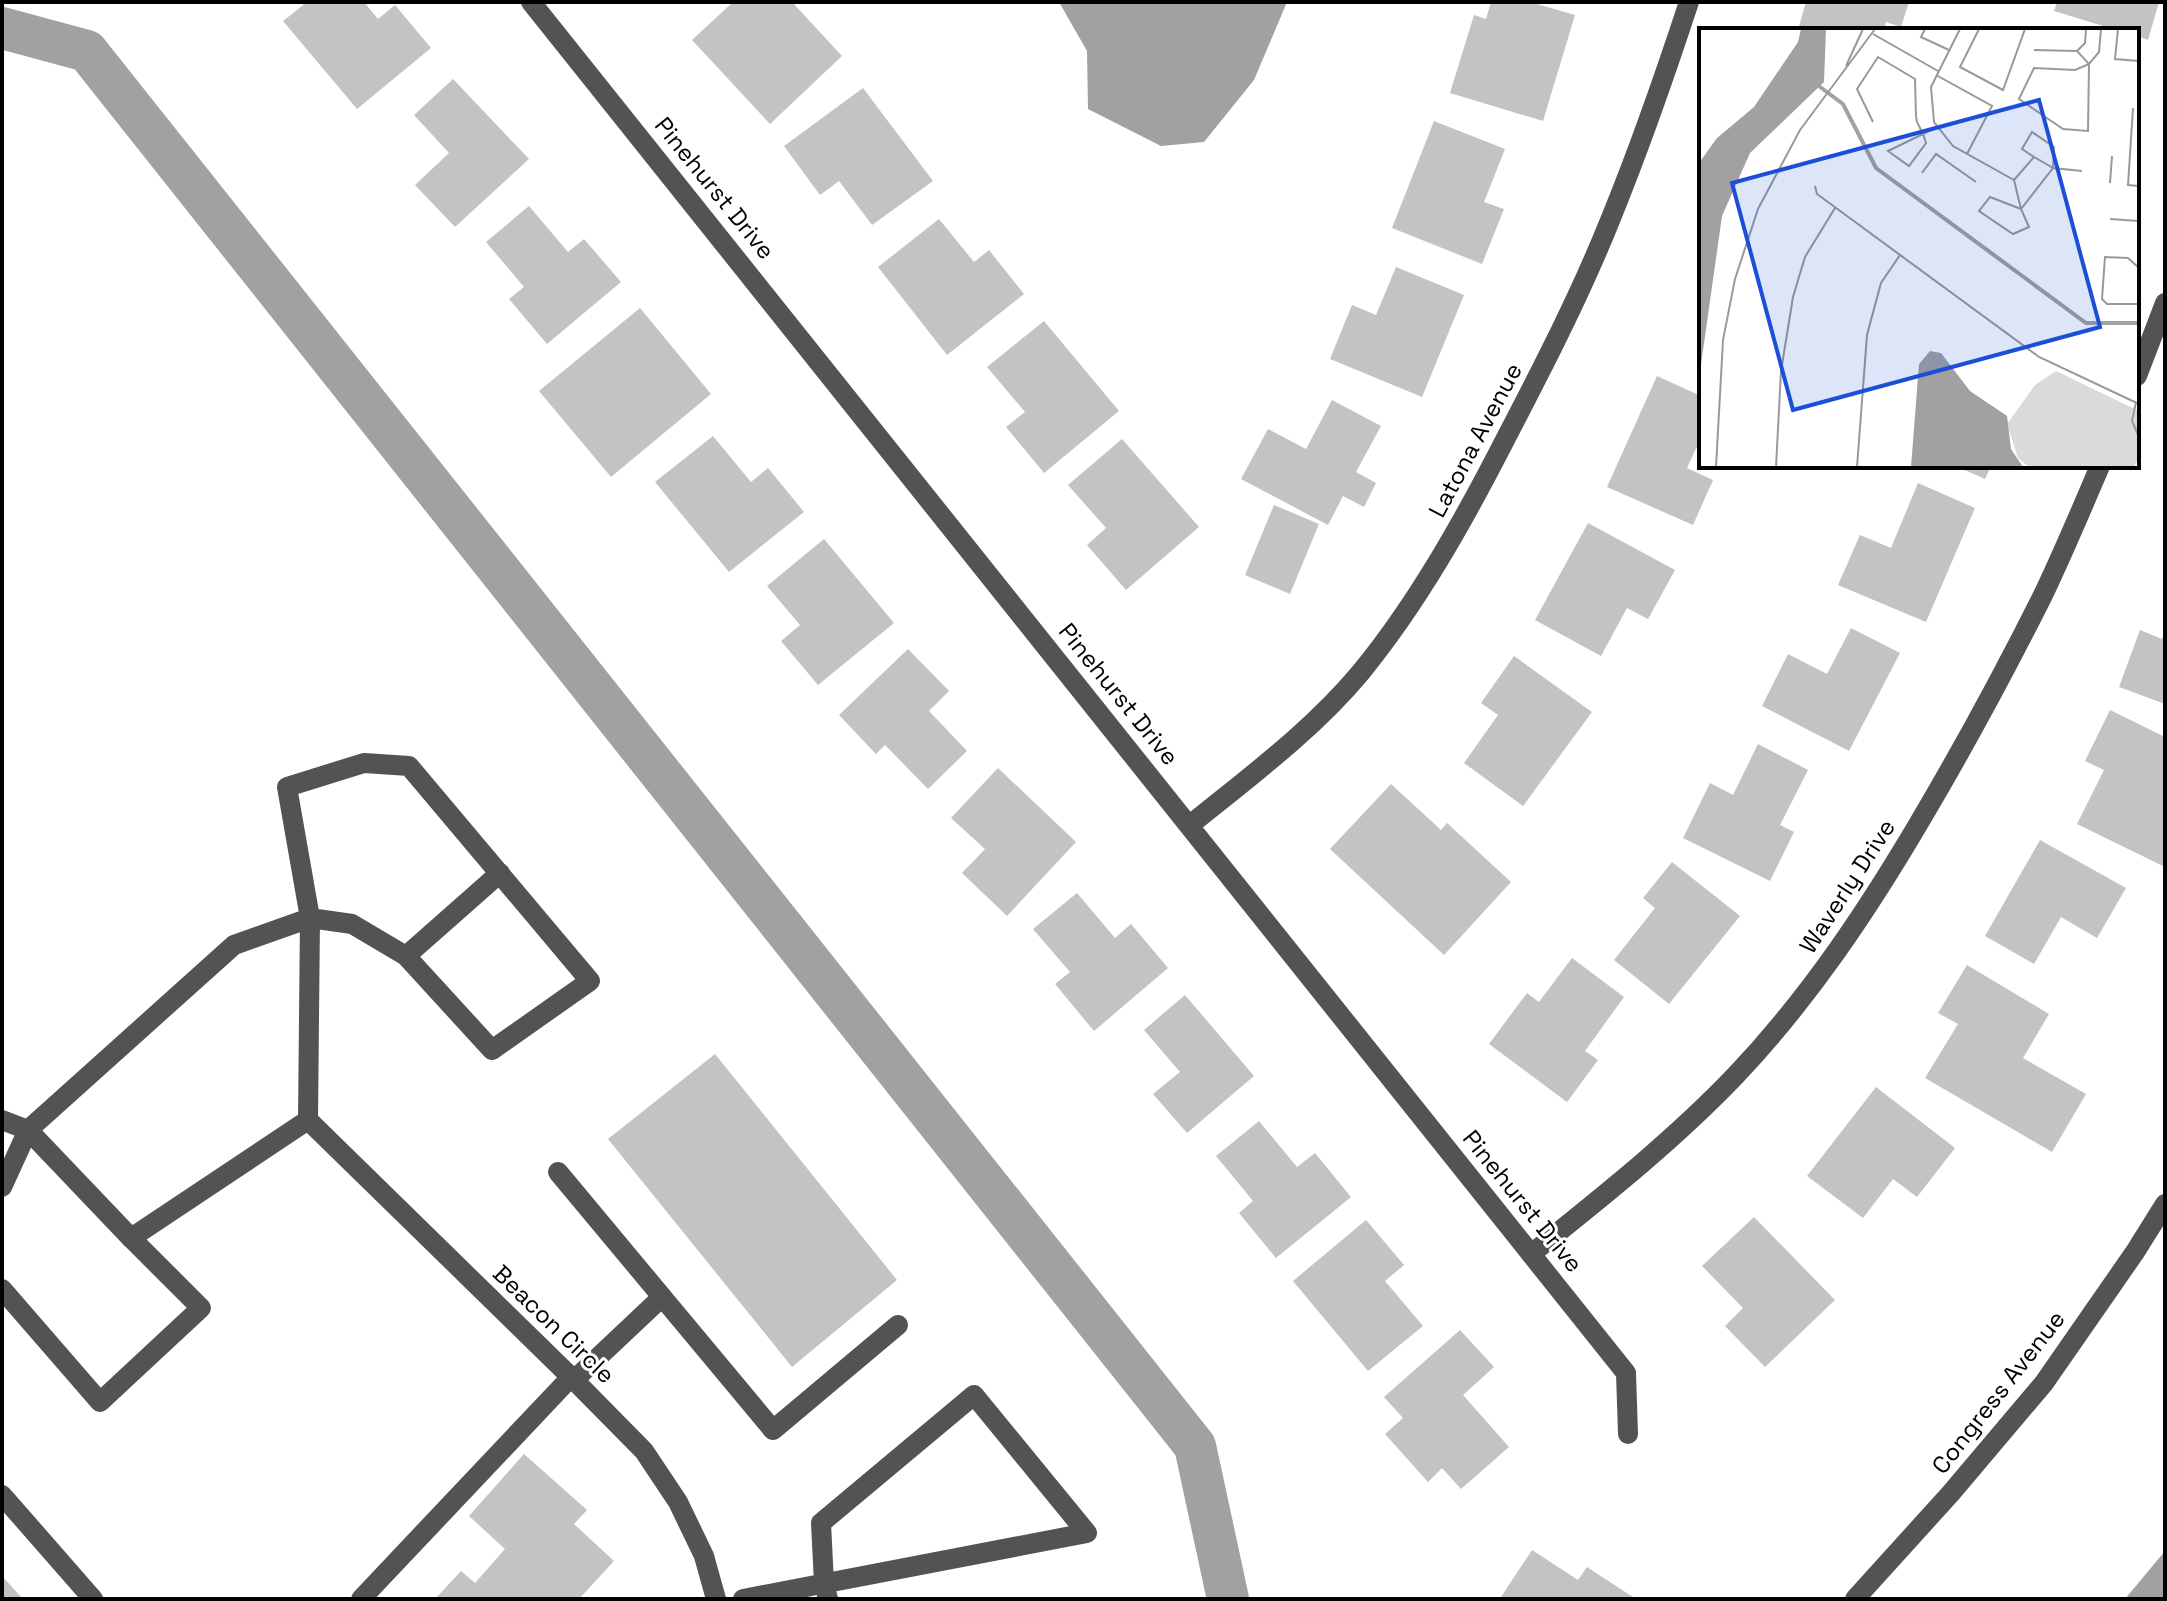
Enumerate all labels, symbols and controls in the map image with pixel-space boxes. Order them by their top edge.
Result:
inset map [1699,28,2139,468]
street label: Pinehurst Drive [648,111,782,265]
street label: Latona Avenue [1421,357,1529,523]
street label: Pinehurst Drive [1052,617,1186,771]
street label: Waverly Drive [1792,813,1902,959]
street label: Pinehurst Drive [1456,1124,1590,1278]
street label: Beacon Circle [486,1258,622,1390]
street label: Congress Avenue [1924,1304,2072,1480]

